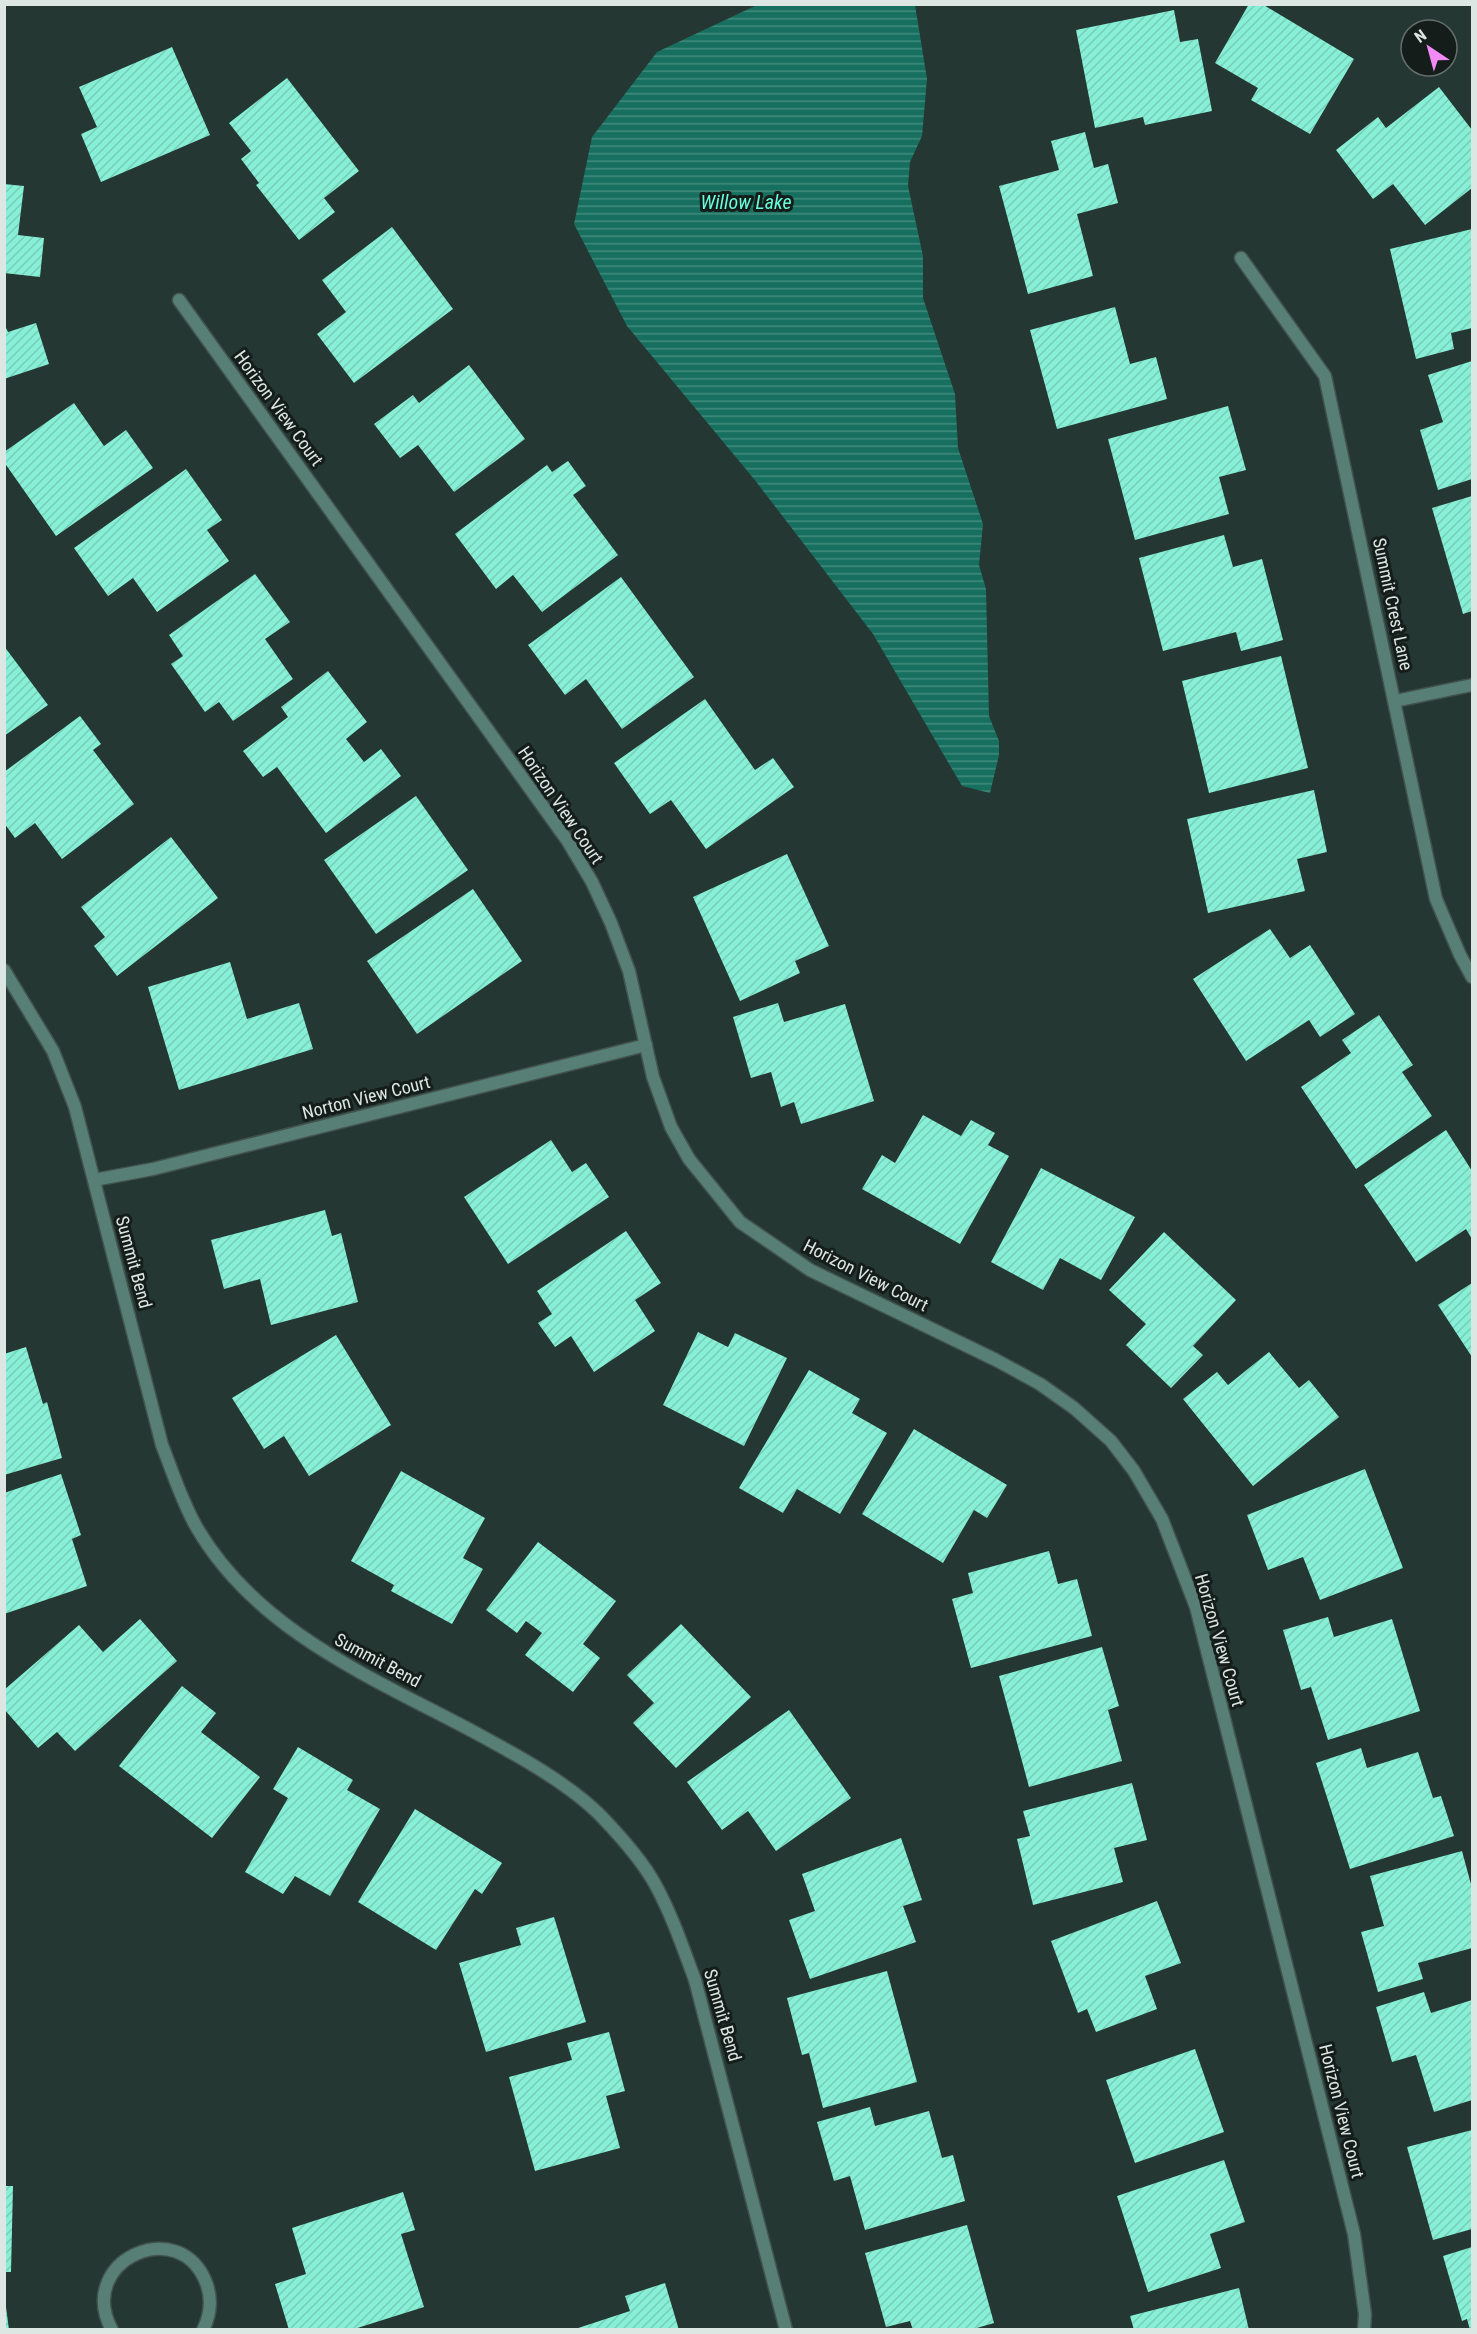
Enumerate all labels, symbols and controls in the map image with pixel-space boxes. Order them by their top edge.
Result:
north arrow [1399,18,1459,78]
text: N [1411,26,1430,47]
water label: Willow Lake [700,190,792,214]
street label: Horizon View Court [230,346,328,470]
street label: Summit Crest Lane [1369,536,1417,672]
street label: Horizon View Court [514,742,608,868]
street label: Norton View Court [300,1071,432,1123]
street label: Summit Bend [112,1214,156,1310]
street label: Horizon View Court [800,1235,932,1315]
street label: Horizon View Court [1191,1571,1249,1709]
street label: Summit Bend [331,1629,425,1691]
street label: Summit Bend [700,1967,746,2063]
street label: Horizon View Court [1315,2042,1369,2180]

